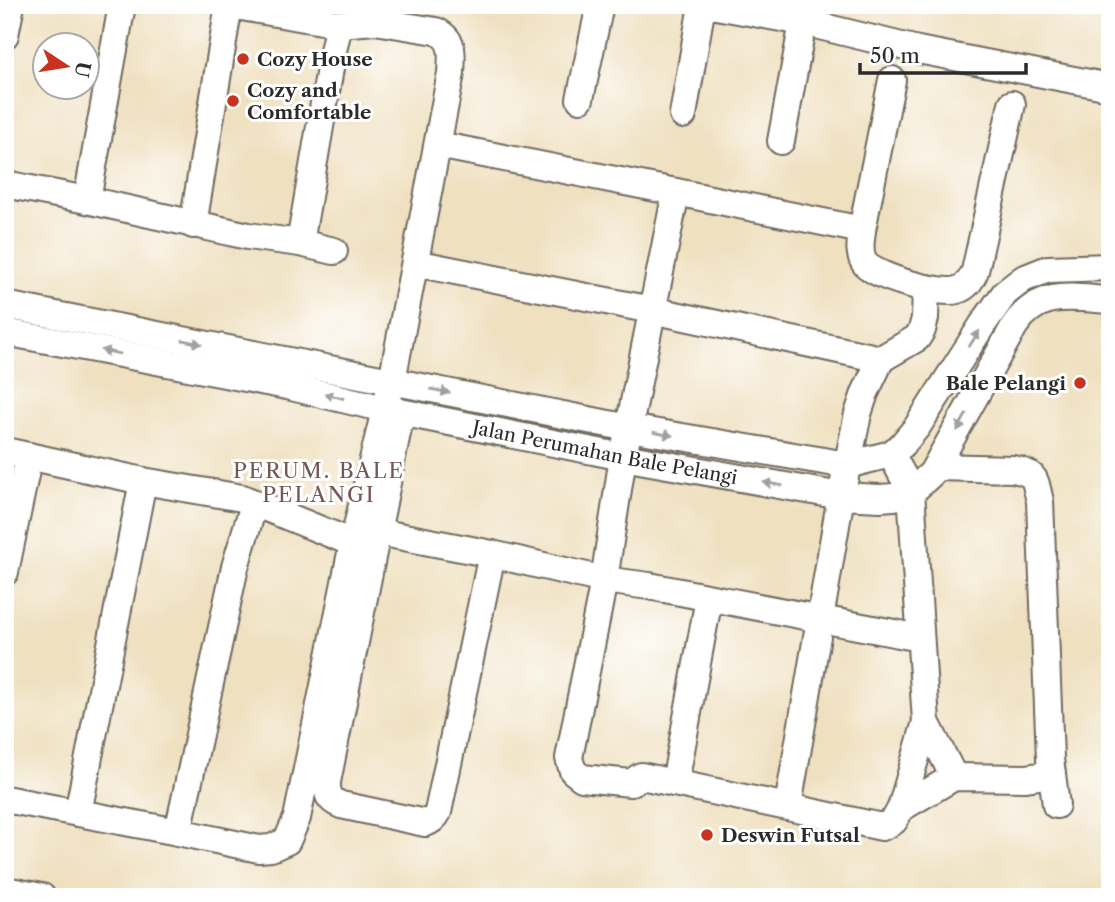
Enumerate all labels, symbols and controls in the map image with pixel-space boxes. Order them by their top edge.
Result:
north arrow [32,32,102,102]
scale bar [860,32,1026,76]
text: 50 m [870,43,920,68]
place label: Cozy House [257,48,373,71]
marker: Cozy House [235,51,251,67]
text: U [69,59,95,80]
place label: Cozy and Comfortable [247,79,371,124]
marker: Cozy and Comfortable [225,93,241,109]
one-way arrow [967,330,980,349]
one-way arrow [181,337,203,348]
one-way arrow [100,346,122,357]
place label: Bale Pelangi [946,372,1066,395]
marker: Bale Pelangi [1072,375,1088,391]
one-way arrow [429,385,451,396]
one-way arrow [323,390,345,401]
one-way arrow [956,412,968,432]
street label: Jalan Perumahan Bale Pelangi [468,415,739,489]
one-way arrow [652,429,674,440]
district label: PERUM. BALE PELANGI [233,458,405,507]
one-way arrow [762,478,784,489]
place label: Deswin Futsal [721,824,860,847]
marker: Deswin Futsal [699,827,715,843]

